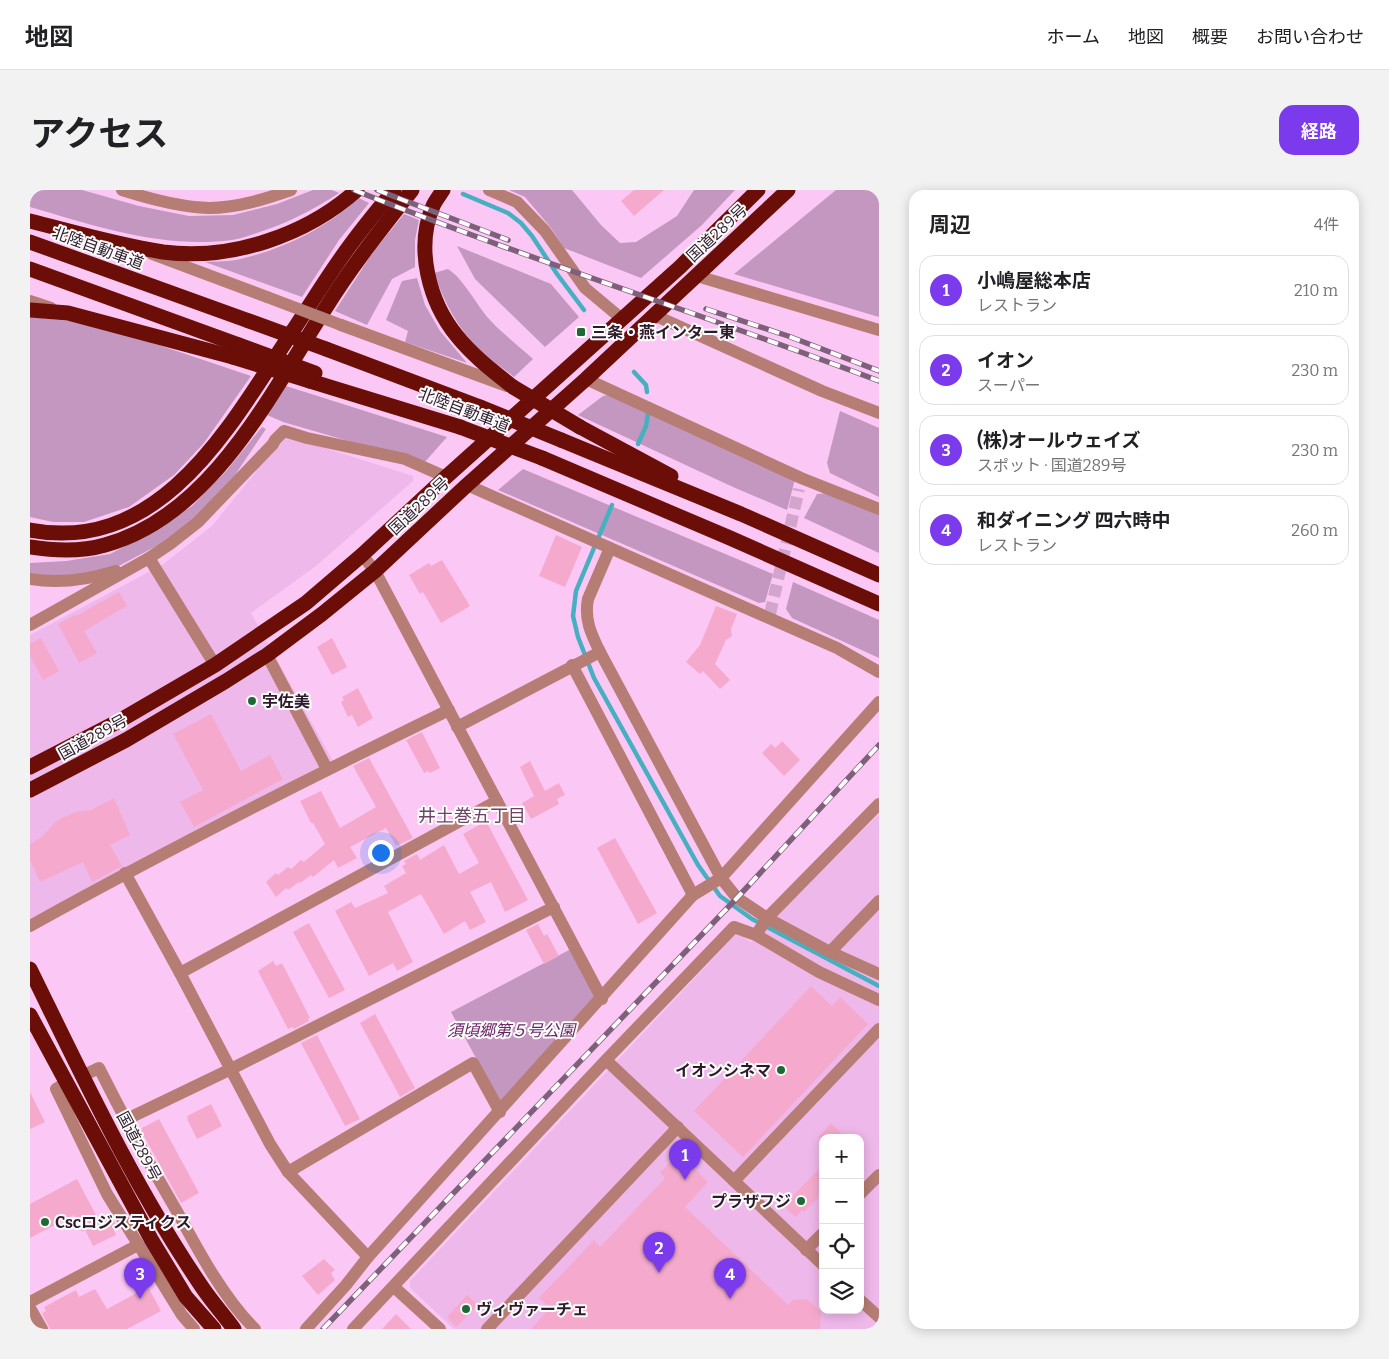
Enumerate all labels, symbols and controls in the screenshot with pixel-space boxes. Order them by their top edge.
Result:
text: 地図 [25,23,73,51]
text: ホーム [1047,26,1100,48]
text: 地図 [1128,26,1164,48]
text: 概要 [1192,26,1228,48]
text: お問い合わせ [1256,26,1364,48]
button: 経路 [1279,105,1359,155]
text: アクセス [30,113,168,155]
street label: 国道289号 [683,200,751,266]
text: 周辺 [929,212,971,238]
text: 4件 [1314,215,1339,234]
street label: 北陸自動車道 [50,223,146,273]
text: 小嶋屋総本店 [977,269,1091,292]
text: 1 [943,281,949,300]
text: 210 m [1294,281,1338,300]
text: レストラン [977,296,1057,315]
place label: 三条・燕インター東 [591,323,735,342]
marker: 三条・燕インター東 [575,326,587,338]
text: イオン [977,349,1034,372]
text: 2 [941,361,951,380]
text: 230 m [1291,361,1338,380]
text: スーパー [977,376,1041,395]
street label: 北陸自動車道 [416,384,512,436]
text: (株)オールウェイズ [977,429,1140,452]
text: 3 [941,441,951,460]
text: 230 m [1291,441,1338,460]
text: スポット · 国道289号 [977,456,1126,475]
street label: 国道289号 [385,473,453,539]
text: 和ダイニング 四六時中 [977,509,1170,532]
text: 4 [941,521,951,540]
text: 260 m [1291,521,1338,540]
text: レストラン [977,536,1057,555]
place label: 宇佐美 [262,692,310,711]
marker: 宇佐美 [246,695,258,707]
street label: 国道289号 [55,710,131,764]
district label: 井土巻五丁目 [418,805,526,827]
your location [368,840,394,866]
park label: 須頃郷第５号公園 [447,1021,577,1040]
place label: イオンシネマ [675,1061,771,1080]
marker: イオンシネマ [775,1064,787,1076]
street label: 国道289号 [113,1108,165,1184]
map controls [819,1134,864,1314]
button: + [819,1134,864,1179]
pin: 1 [669,1139,701,1180]
button: − [819,1179,864,1224]
place label: プラザフジ [711,1192,791,1211]
marker: プラザフジ [795,1195,807,1207]
place label: Cscロジスティクス [55,1213,192,1232]
marker: Cscロジスティクス [39,1216,51,1228]
button: locate [819,1224,864,1269]
pin: 2 [643,1232,675,1273]
pin: 3 [124,1258,156,1299]
pin: 4 [714,1258,746,1299]
button: layers [819,1269,864,1314]
place label: ヴィヴァーチェ [476,1300,588,1319]
marker: ヴィヴァーチェ [460,1303,472,1315]

